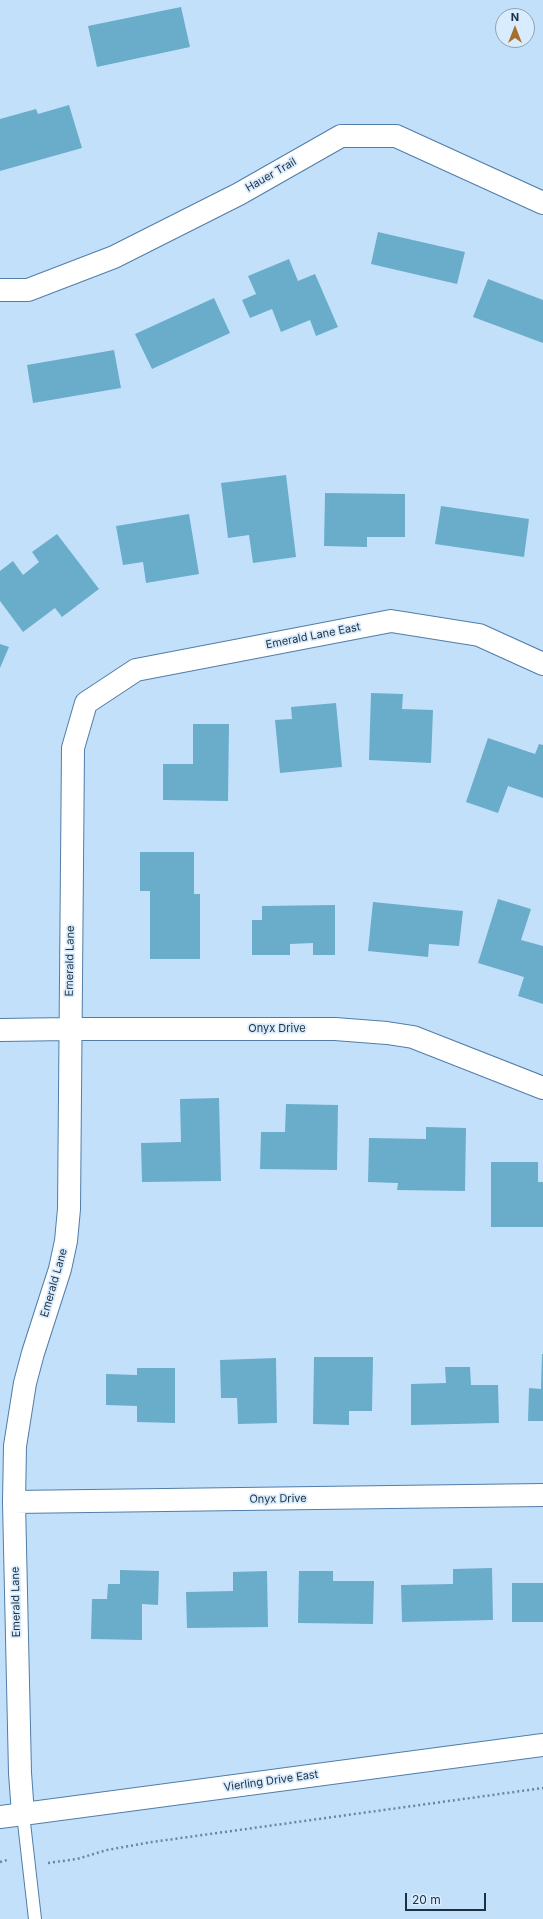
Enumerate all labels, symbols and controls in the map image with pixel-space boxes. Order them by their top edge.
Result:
north arrow [495,8,535,48]
text: N [511,10,519,24]
street label: Hauer Trail [243,155,299,195]
street label: Emerald Lane East [265,620,361,652]
street label: Emerald Lane [63,926,77,996]
street label: Onyx Drive [248,1022,306,1036]
street label: Emerald Lane [38,1247,70,1319]
street label: Onyx Drive [249,1492,307,1506]
street label: Emerald Lane [9,1567,23,1637]
street label: Vierling Drive East [223,1768,319,1794]
scale bar [407,1885,488,1911]
text: 20 m [412,1892,441,1907]

